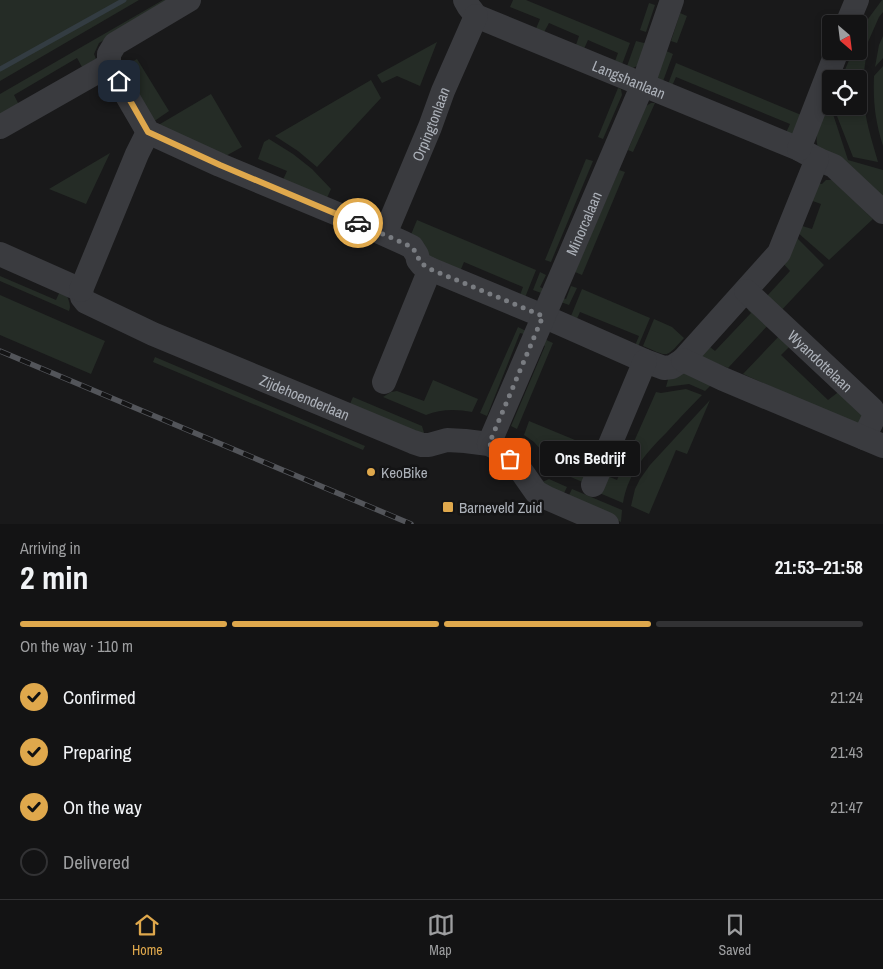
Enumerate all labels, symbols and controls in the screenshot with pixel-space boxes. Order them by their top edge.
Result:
north arrow [822,15,868,60]
map controls [822,15,867,115]
street label: Langshanlaan [589,55,669,103]
pin [98,60,140,102]
icon: home [105,67,133,95]
button: locate [822,70,867,115]
street label: Orpingtonlaan [406,83,454,164]
street label: Minorcalaan [560,188,606,259]
courier [333,198,383,248]
icon: car [344,209,372,237]
street label: Wyandottelaan [783,325,858,396]
street label: Zijdehoenderlaan [256,369,353,425]
pin [489,438,531,480]
callout: Ons Bedrijf [540,442,640,476]
icon: bag [496,445,524,473]
text: Ons Bedrijf [555,447,625,469]
place label: KeoBike [381,462,428,483]
marker: KeoBike [365,466,377,478]
place label: Barneveld Zuid [459,497,542,518]
marker: Barneveld Zuid [441,500,455,514]
text: Arriving in [20,537,81,559]
text: 21:53–21:58 [775,554,863,580]
text: 2 min [20,556,89,599]
text: On the way · 110 m [20,635,133,657]
icon: check [20,683,48,711]
text: Confirmed [63,684,136,710]
text: 21:24 [830,686,863,708]
icon: check [20,738,48,766]
text: Preparing [63,739,131,765]
text: 21:43 [830,741,863,763]
icon: check [20,793,48,821]
text: On the way [63,794,142,820]
text: 21:47 [830,796,863,818]
text: Delivered [63,849,130,875]
tab: Home [132,911,163,959]
tab: Map [427,911,455,959]
tab: Saved [718,911,751,959]

